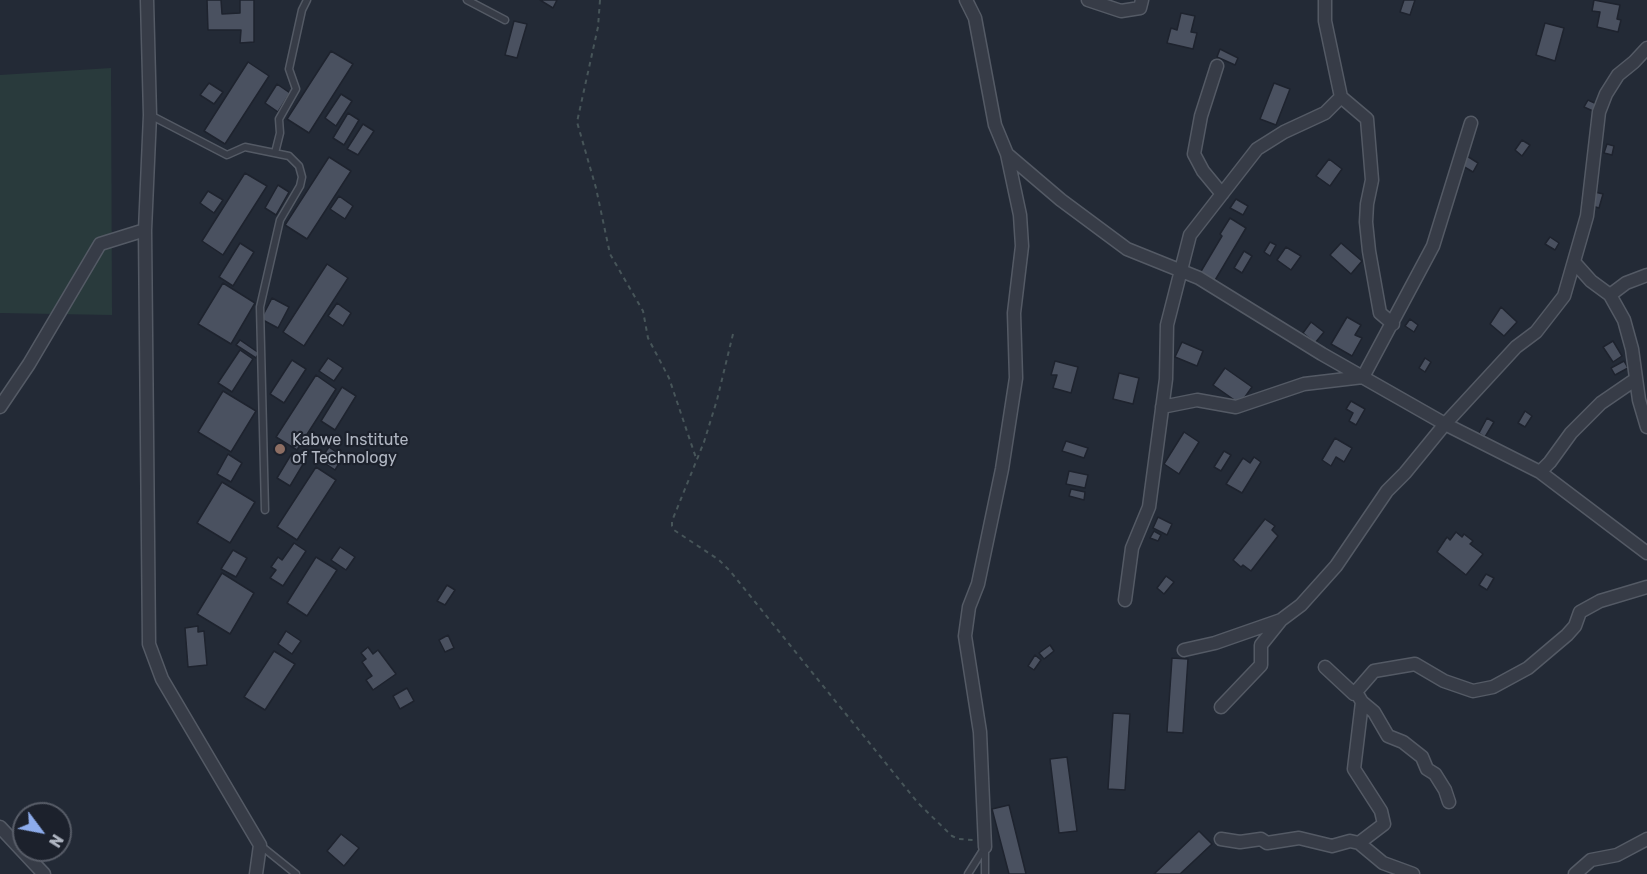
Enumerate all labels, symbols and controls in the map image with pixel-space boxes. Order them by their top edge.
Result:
place label: Kabwe Institute of Technology [292,430,409,468]
marker: Kabwe Institute of Technology [273,442,287,456]
north arrow [12,802,72,862]
text: N [45,831,67,851]

